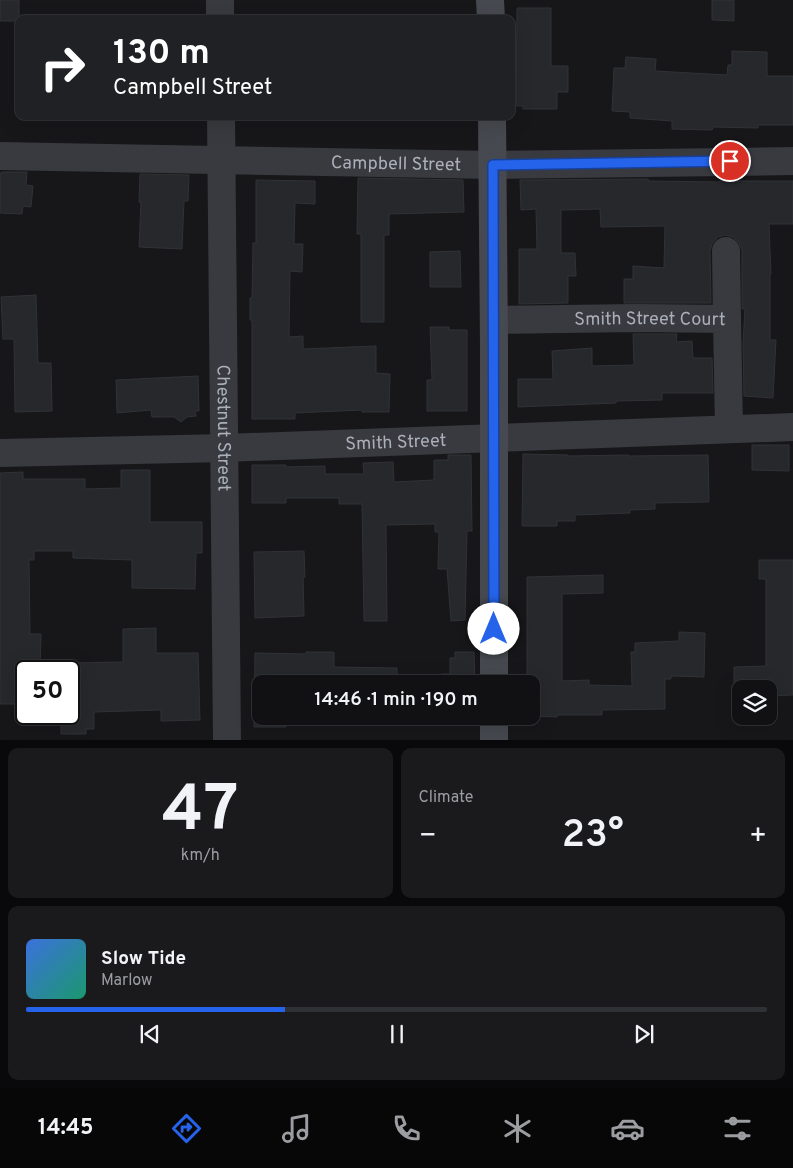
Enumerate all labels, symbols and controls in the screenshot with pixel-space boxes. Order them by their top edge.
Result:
text: 130 m [113,32,210,76]
icon: right [30,35,95,100]
text: Campbell Street [113,75,272,102]
pin [709,140,751,182]
icon: arrive [716,147,744,175]
street label: Campbell Street [331,152,461,177]
street label: Smith Street Court [574,308,726,332]
street label: Chestnut Street [210,364,235,492]
street label: Smith Street [345,430,447,457]
position arrow [467,602,519,654]
speed limit sign: 50 [15,660,80,725]
map controls [732,680,777,725]
button: layers [732,680,777,725]
text: 14:46 · 1 min · 190 m [314,688,478,712]
text: 47 [162,772,239,854]
text: Climate [419,788,473,808]
text: 23° [562,812,624,861]
text: − [419,819,437,855]
text: + [749,819,767,855]
text: km/h [181,846,220,866]
text: Slow Tide [101,947,186,971]
text: Marlow [101,971,153,991]
icon: previous [136,1020,164,1048]
icon: pause [383,1020,411,1048]
icon: next [630,1020,658,1048]
icon: directions [169,1111,204,1146]
icon: music [279,1111,314,1146]
icon: phone [389,1111,424,1146]
icon: climate [500,1111,535,1146]
icon: car [610,1111,645,1146]
icon: filters [720,1111,755,1146]
text: 14:45 [38,1115,94,1142]

